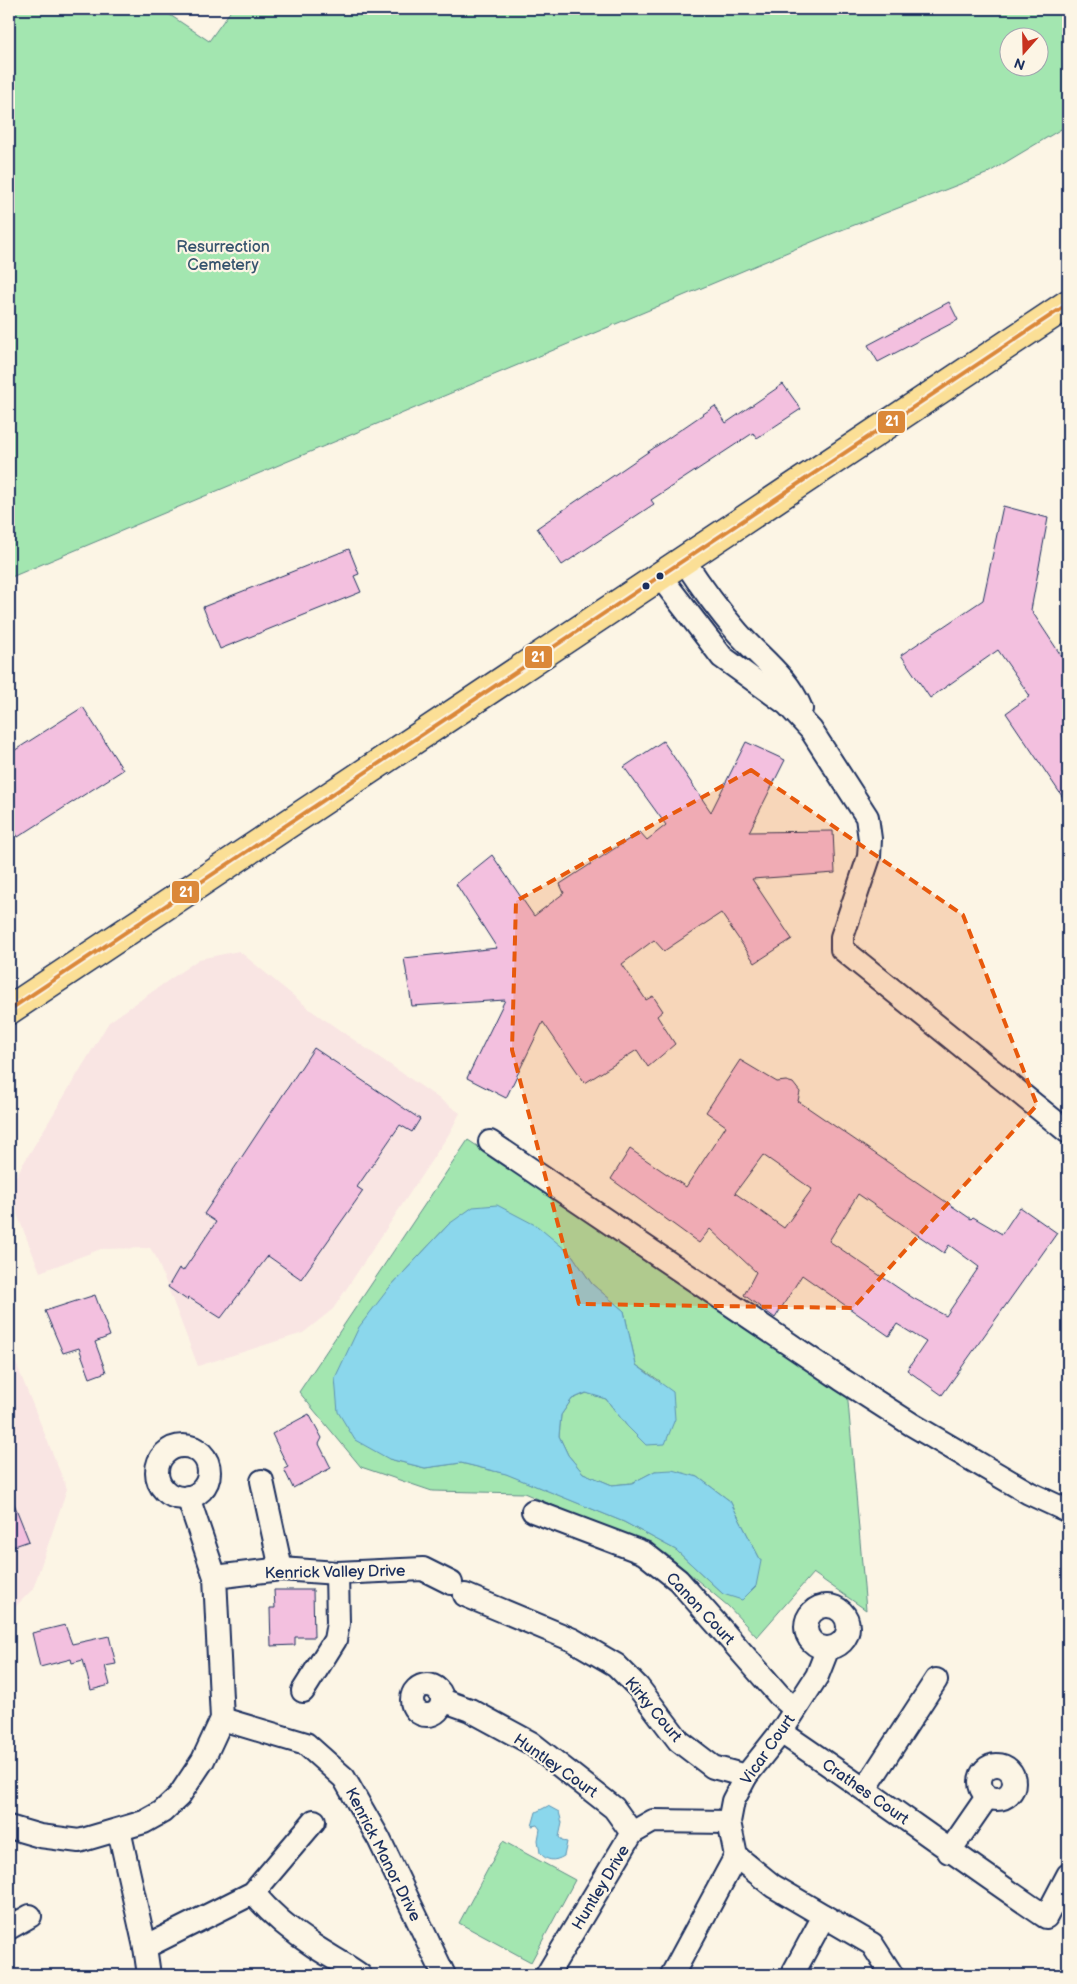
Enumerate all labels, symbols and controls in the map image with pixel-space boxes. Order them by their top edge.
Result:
north arrow [1000,28,1050,78]
text: N [1012,54,1028,74]
park label: Resurrection Cemetery [176,238,270,275]
line badge: 21 [877,410,906,434]
text: 21 [885,413,899,430]
unlabelled marker [655,571,665,581]
unlabelled marker [641,581,651,591]
line badge: 21 [524,645,553,669]
text: 21 [531,649,545,666]
line badge: 21 [171,880,200,904]
text: 21 [179,884,193,901]
street label: Kenrick Valley Drive [265,1562,406,1583]
street label: Canon Court [662,1569,738,1649]
street label: Kirky Court [620,1674,685,1746]
street label: Vicar Court [737,1711,799,1789]
street label: Huntley Court [510,1730,601,1802]
street label: Crathes Court [818,1755,912,1829]
street label: Kenrick Manor Drive [341,1785,425,1925]
street label: Huntley Drive [569,1842,634,1934]

